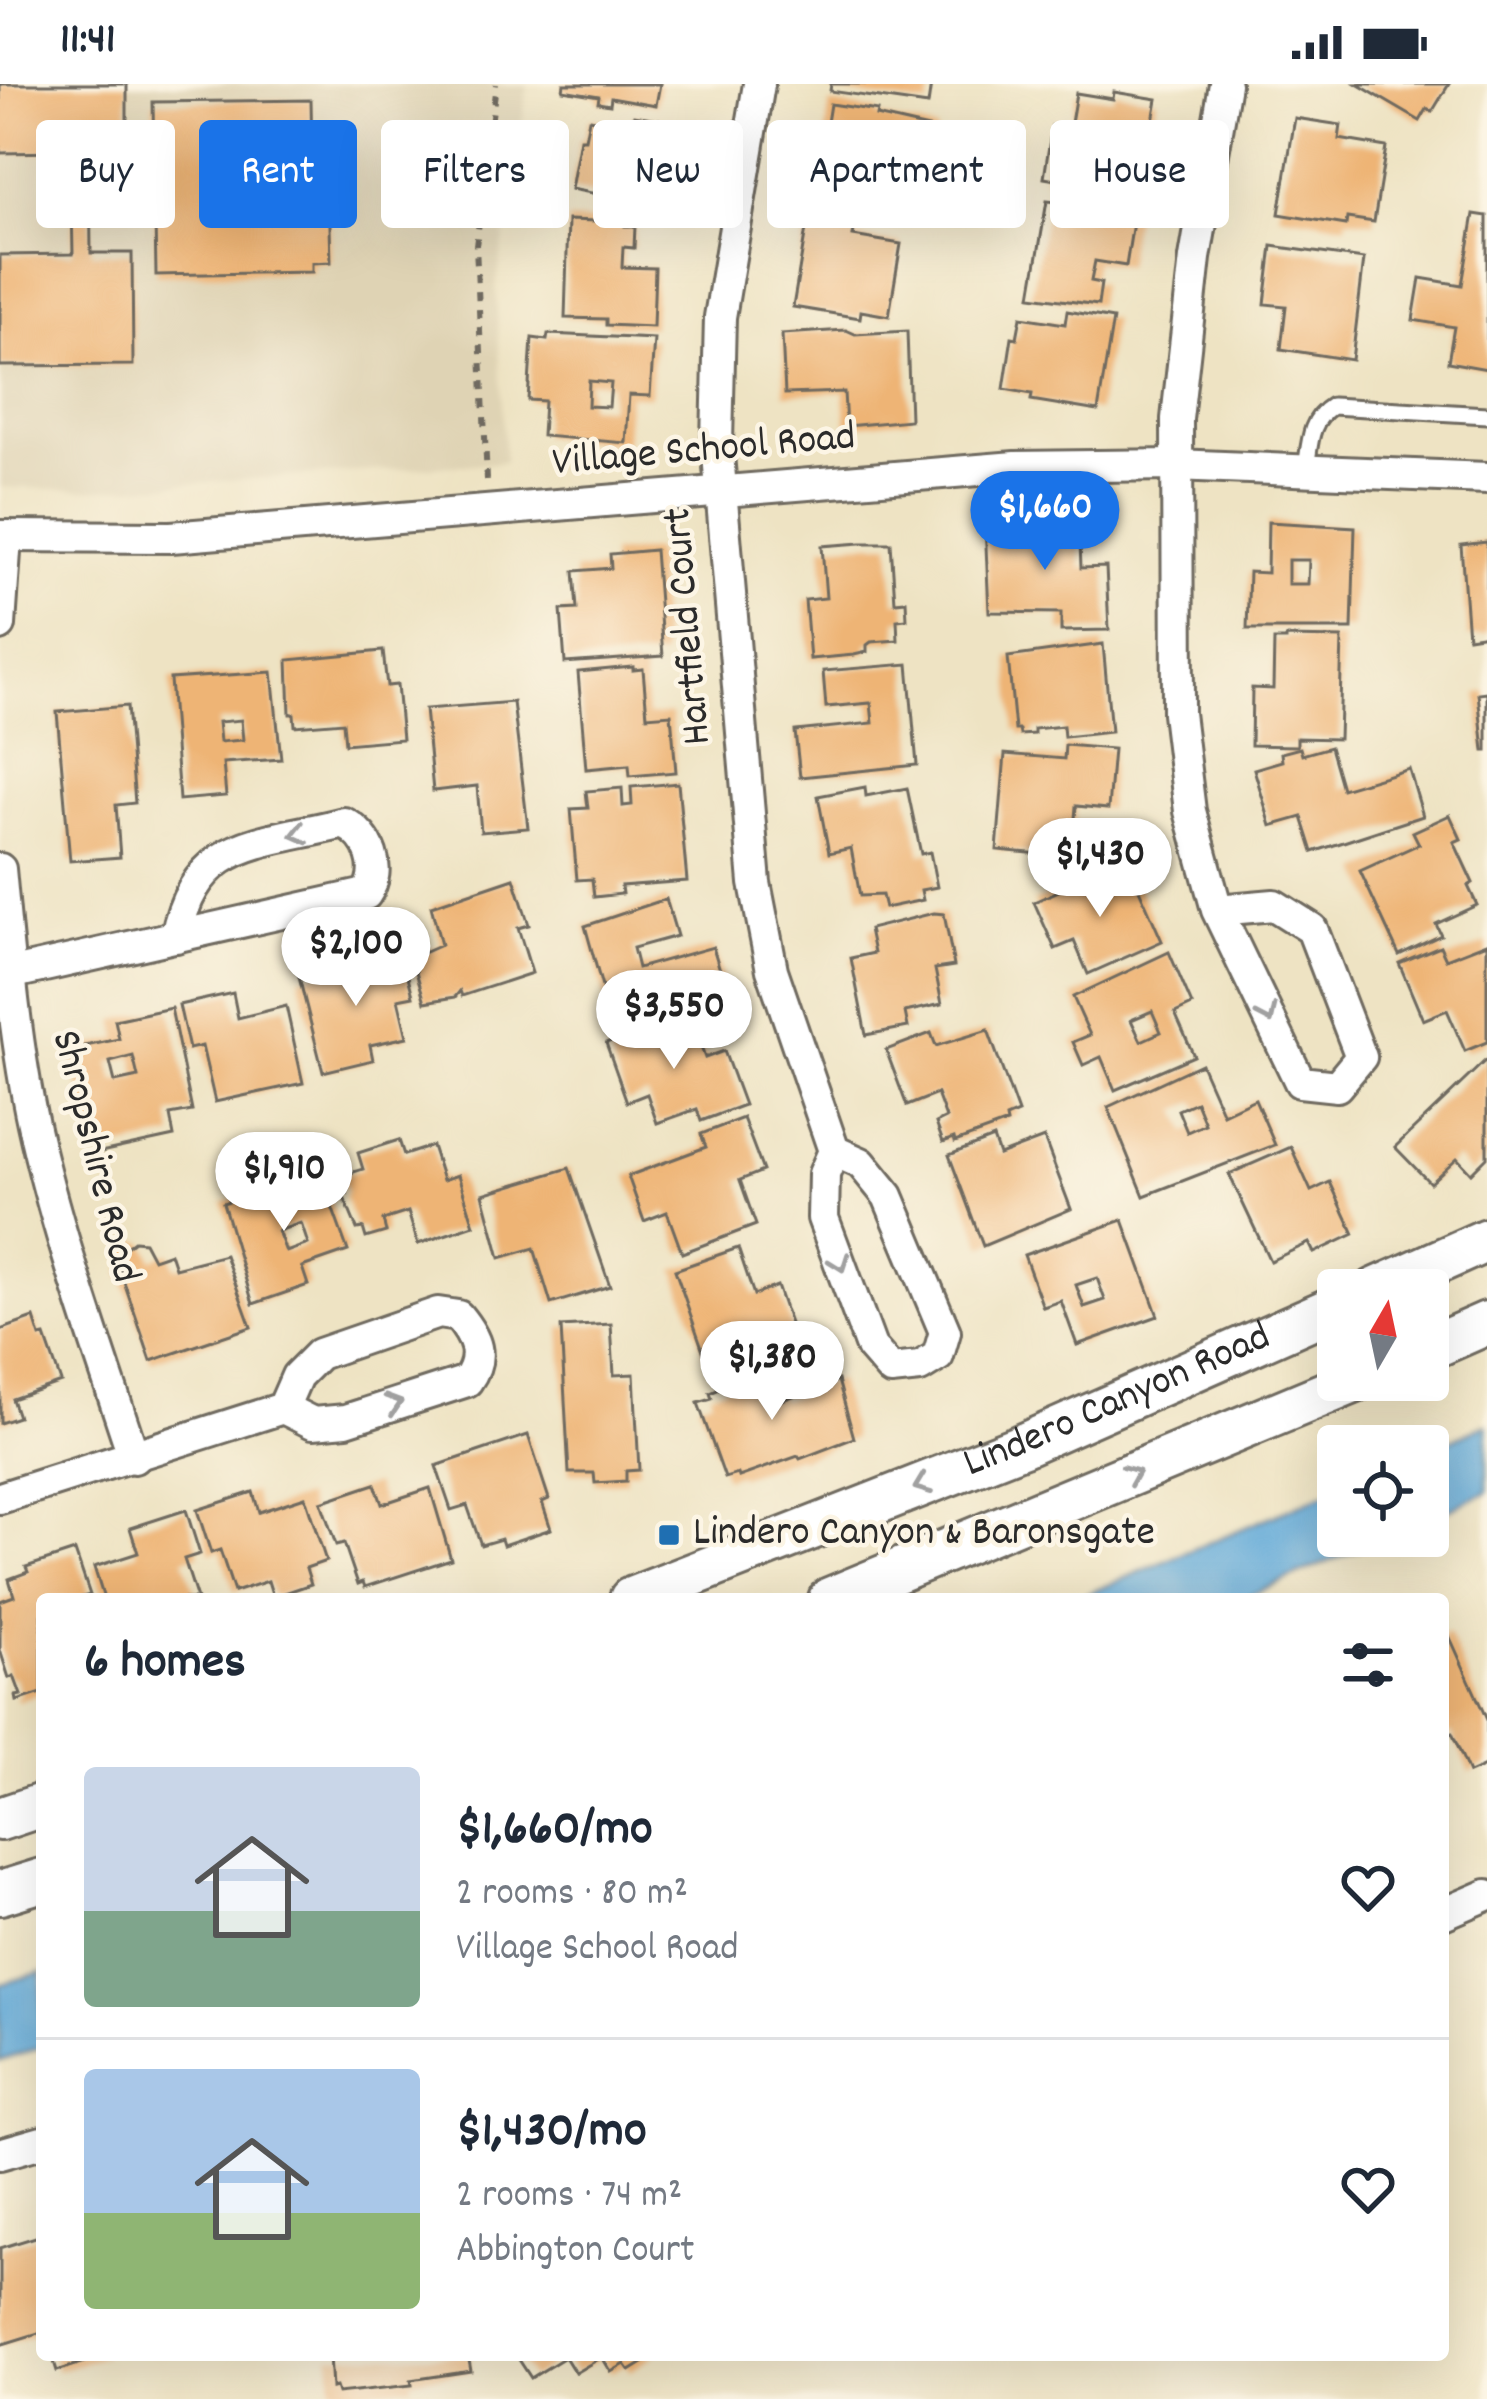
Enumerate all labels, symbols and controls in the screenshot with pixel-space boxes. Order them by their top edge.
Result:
text: 11:41 [60,10,116,74]
chip: Buy [36,120,175,228]
chip: Rent [199,120,357,228]
chip: Filters [381,120,569,228]
chip: New [593,120,743,228]
chip: Apartment [767,120,1026,228]
chip: House [1050,120,1229,228]
street label: Village School Road [550,409,858,495]
pin: $1,660 [947,471,1143,573]
text: $1,660 [997,482,1093,537]
street label: Hartfield Court [650,505,730,747]
pin: $1,430 [1002,818,1198,920]
one-way arrow [290,820,310,845]
text: $1,430 [1055,829,1145,884]
pin: $2,100 [258,907,454,1009]
text: $2,100 [308,918,404,973]
pin: $3,550 [576,970,772,1072]
text: $3,550 [623,981,725,1036]
one-way arrow [1254,1003,1277,1024]
street label: Shropshire Road [33,1024,153,1290]
pin: $1,910 [186,1132,382,1234]
text: $1,910 [242,1143,326,1198]
one-way arrow [826,1251,850,1272]
north arrow [1317,1269,1449,1401]
map controls [1317,1269,1449,1557]
street label: Lindero Canyon Road [955,1309,1281,1495]
pin: $1,380 [674,1321,870,1423]
text: $1,380 [727,1332,817,1387]
one-way arrow [383,1394,404,1419]
button: locate [1317,1425,1449,1557]
one-way arrow [1121,1464,1142,1488]
one-way arrow [912,1471,933,1496]
place label: Lindero Canyon & Baronsgate [693,1505,1155,1565]
marker: Lindero Canyon & Baronsgate [656,1522,682,1548]
text: 6 homes [84,1629,246,1701]
icon: filters [1335,1632,1401,1698]
text: $1,660/mo [456,1796,653,1868]
icon: home [180,1815,324,1959]
icon: heart [1335,1854,1401,1920]
text: 2 rooms · 80 m² [456,1868,688,1923]
text: Village School Road [456,1923,739,1978]
text: $1,430/mo [456,2098,647,2170]
icon: home [180,2117,324,2261]
icon: heart [1335,2156,1401,2222]
text: 2 rooms · 74 m² [456,2170,682,2225]
text: Abbington Court [456,2225,694,2280]

